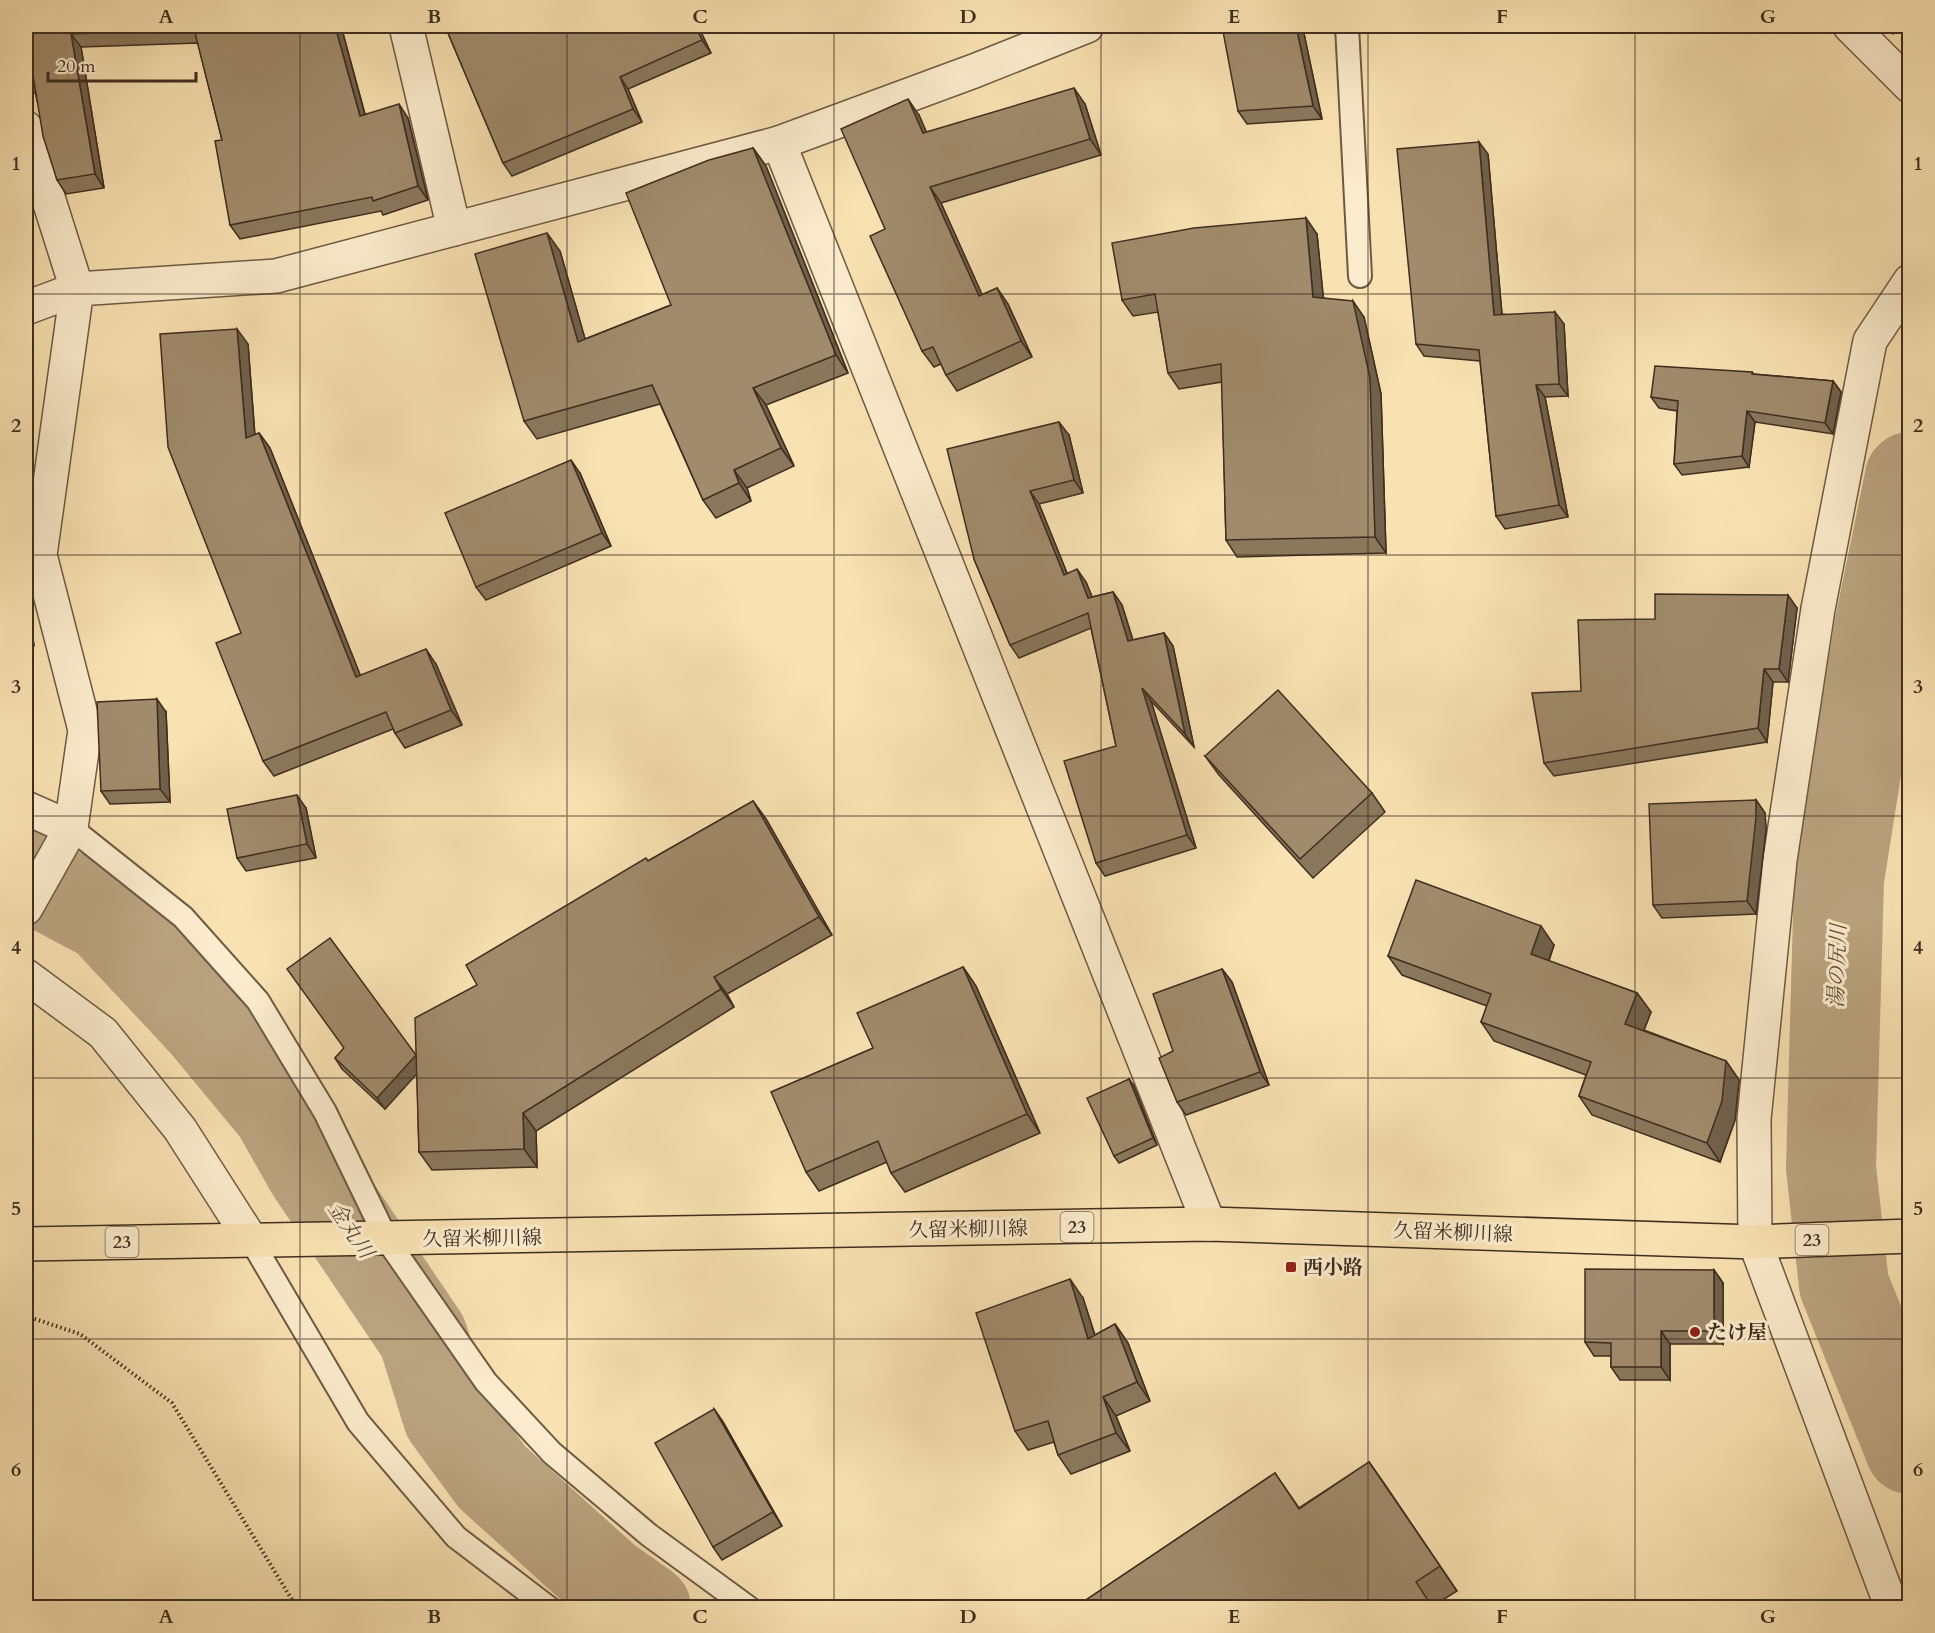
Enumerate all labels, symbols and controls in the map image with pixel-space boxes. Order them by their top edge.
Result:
text: A [158,3,174,30]
text: B [427,3,441,30]
text: C [692,3,708,30]
text: D [959,3,977,30]
text: E [1228,3,1240,30]
text: F [1496,3,1508,30]
text: G [1760,3,1776,30]
scale bar [48,45,196,83]
text: 20 m [57,54,96,79]
text: 1 [11,150,21,177]
text: 1 [1913,150,1923,177]
text: 2 [11,412,21,439]
text: 2 [1913,412,1923,439]
text: 3 [11,673,21,700]
text: 3 [1913,673,1923,700]
water label: 湯の尻川 [1822,922,1854,1008]
text: 4 [11,934,21,961]
text: 4 [1913,934,1923,961]
text: 5 [11,1195,21,1222]
text: 5 [1913,1195,1923,1222]
water label: 金丸川 [321,1196,381,1266]
road number: 23 [1060,1212,1094,1242]
street label: 久留米柳川線 [908,1215,1028,1244]
street label: 久留米柳川線 [1393,1217,1513,1248]
street label: 久留米柳川線 [422,1224,542,1253]
road number: 23 [1796,1225,1828,1255]
road number: 23 [106,1227,138,1257]
place label: 西小路 [1303,1254,1363,1281]
marker: 西小路 [1284,1260,1298,1274]
place label: たけ屋 [1707,1319,1767,1346]
marker: たけ屋 [1688,1325,1702,1339]
text: 6 [11,1456,21,1483]
text: 6 [1913,1456,1923,1483]
text: A [158,1603,174,1630]
text: B [427,1603,441,1630]
text: C [692,1603,708,1630]
text: D [959,1603,977,1630]
text: E [1228,1603,1240,1630]
text: F [1496,1603,1508,1630]
text: G [1760,1603,1776,1630]

